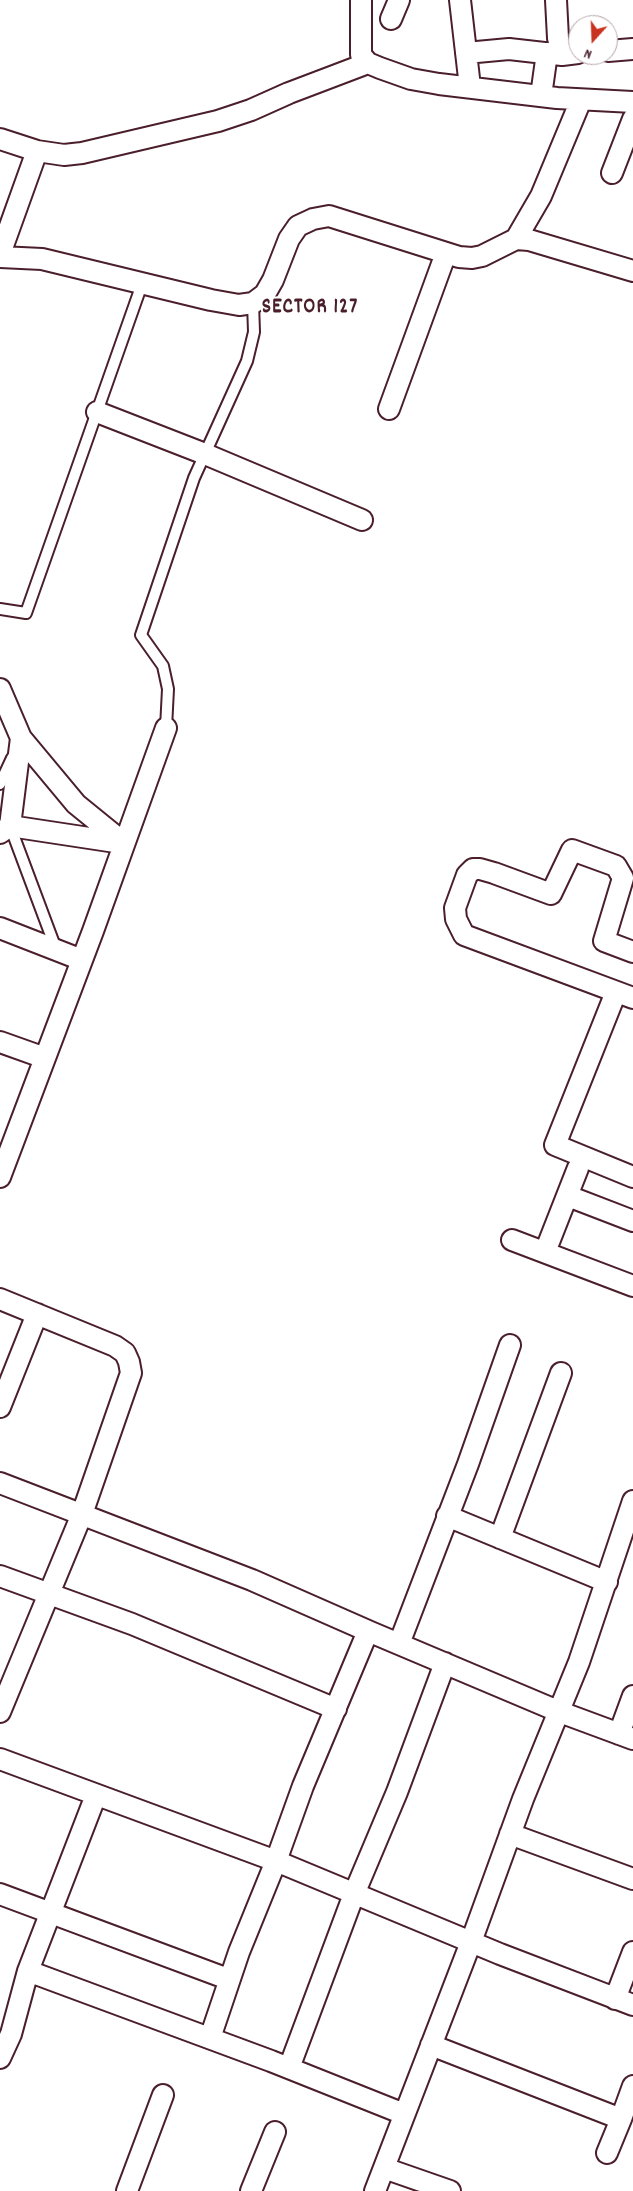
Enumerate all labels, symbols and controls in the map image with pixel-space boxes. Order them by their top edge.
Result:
north arrow [568,15,618,65]
text: N [582,43,595,64]
district label: SECTOR 127 [261,296,359,322]

